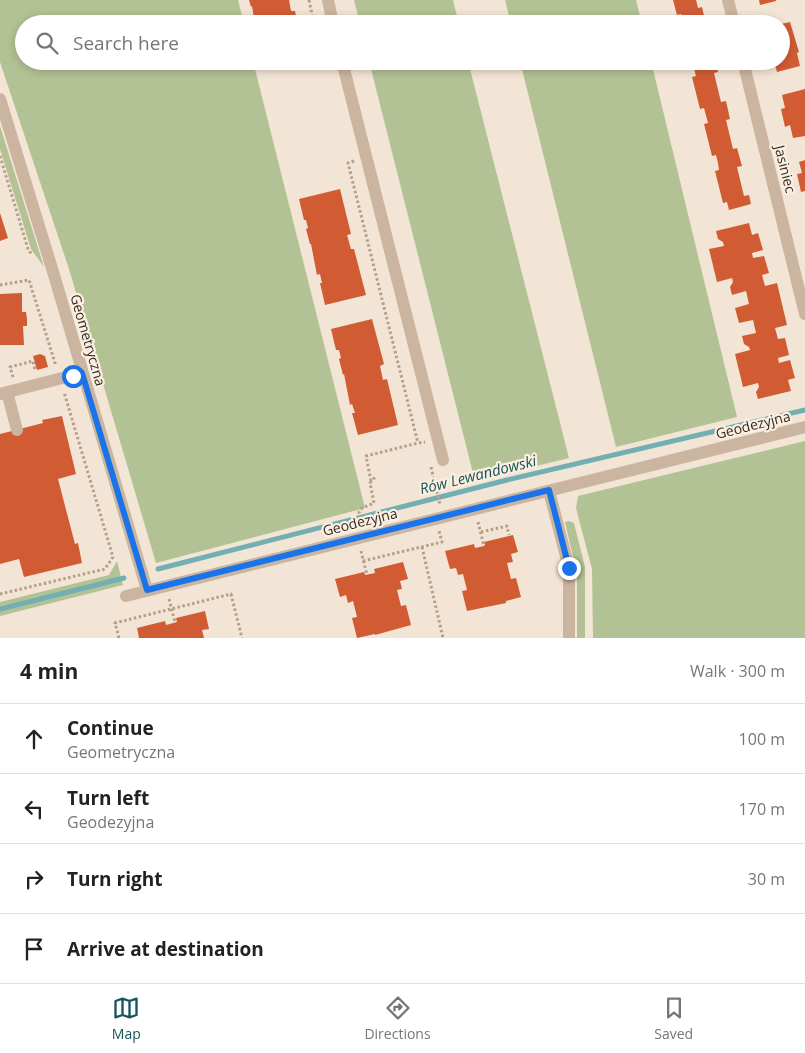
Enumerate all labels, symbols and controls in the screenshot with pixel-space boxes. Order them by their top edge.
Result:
search box [15,15,790,70]
icon: search [33,29,61,57]
text: Search here [73,30,179,56]
street label: Jasiniec [770,141,801,195]
street label: Geometryczna [66,292,111,388]
route start [62,365,85,388]
street label: Geodezyjna [714,406,792,443]
water label: Rów Lewandowski [417,450,538,498]
street label: Geodezyjna [321,503,399,540]
route end [558,557,581,580]
text: 4 min [20,657,78,685]
text: Walk · 300 m [690,660,785,682]
text: Continue [67,715,154,741]
icon: ahead [20,725,48,753]
text: 100 m [739,728,785,750]
text: Geometryczna [67,741,175,763]
text: Turn left [67,785,149,811]
icon: left [20,795,48,823]
text: 170 m [739,798,785,820]
text: Geodezyjna [67,811,154,833]
icon: right [20,865,48,893]
text: Turn right [67,866,162,892]
text: 30 m [748,868,785,890]
icon: arrive [20,935,48,963]
text: Arrive at destination [67,936,264,962]
tab: Map [112,994,141,1043]
tab: Directions [364,994,431,1043]
tab: Saved [654,994,693,1043]

